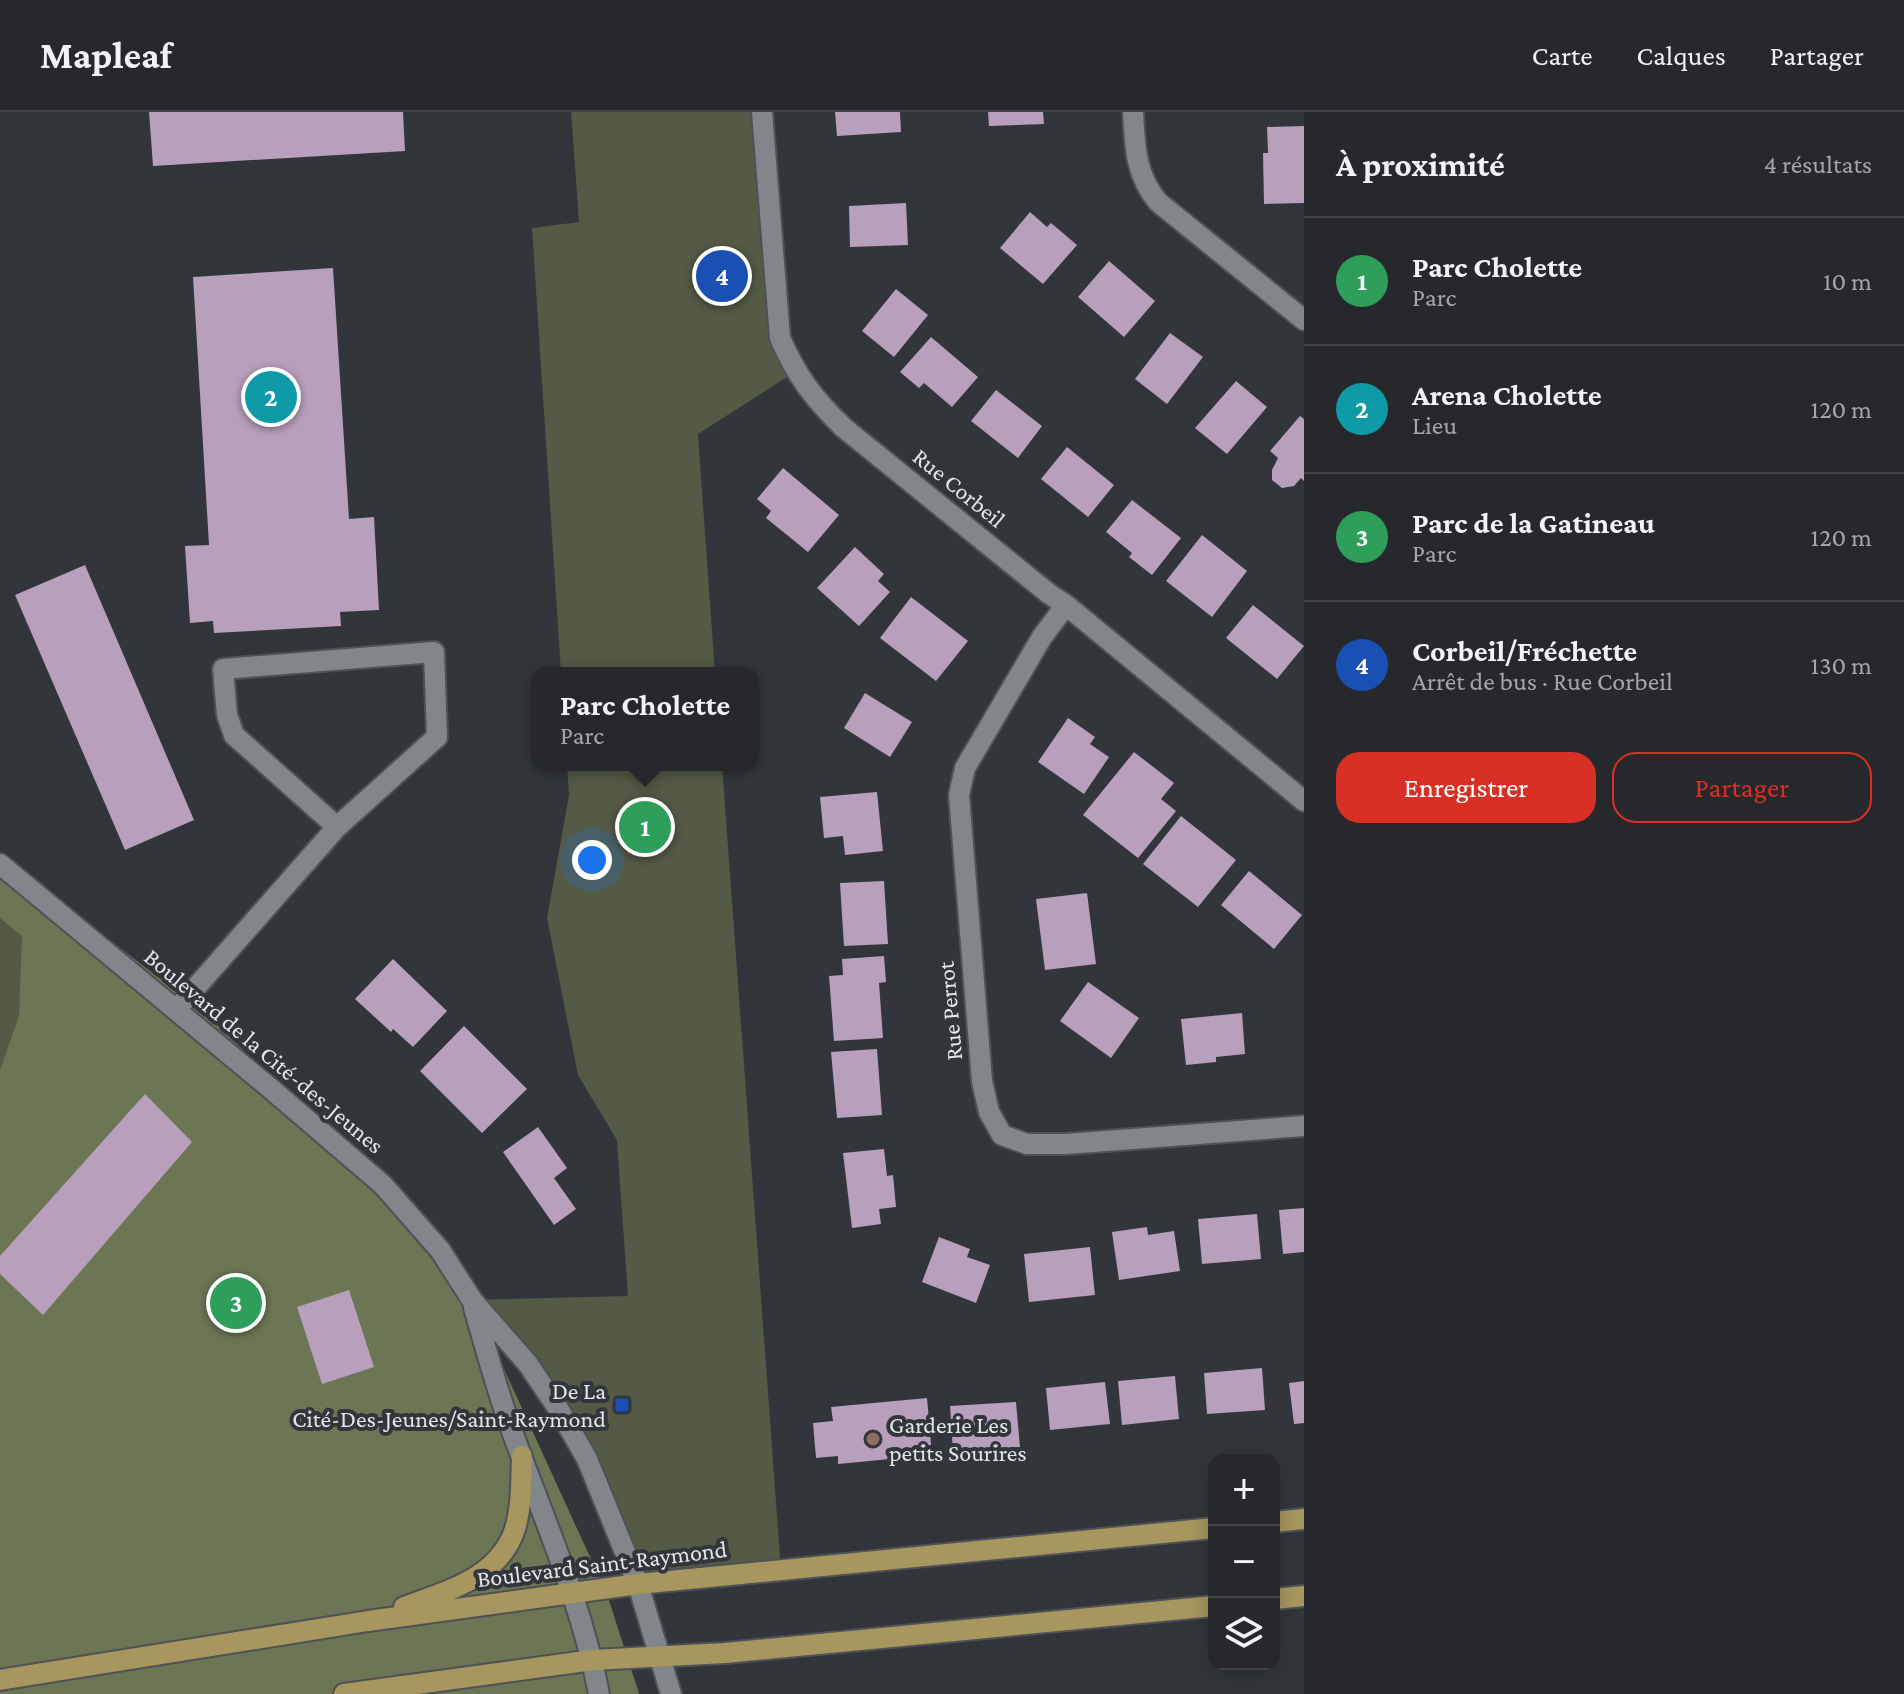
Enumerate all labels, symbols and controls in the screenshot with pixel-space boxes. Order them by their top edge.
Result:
text: Mapleaf [40,34,172,76]
text: Carte [1532,40,1593,71]
text: Calques [1637,40,1726,71]
text: Partager [1770,40,1864,71]
text: À proximité [1336,146,1505,183]
text: 4 résultats [1764,150,1872,179]
pin: 4 [696,246,748,306]
text: Parc Cholette [1412,250,1582,283]
text: 1 [1357,267,1367,296]
text: 10 m [1823,267,1872,296]
text: Parc [1412,283,1456,312]
pin: 2 [245,367,297,427]
text: Arena Cholette [1412,378,1602,411]
text: 2 [1355,395,1369,424]
text: 120 m [1811,395,1872,424]
text: Lieu [1412,411,1457,440]
street label: Rue Corbeil [908,442,1011,533]
text: Parc de la Gatineau [1412,506,1655,539]
text: 3 [1356,523,1368,552]
text: 120 m [1811,523,1872,552]
text: Parc [1412,539,1456,568]
text: Corbeil/Fréchette [1412,634,1637,667]
text: 4 [1355,651,1369,680]
text: 130 m [1811,651,1872,680]
popup [531,667,759,771]
text: Arrêt de bus · Rue Corbeil [1412,667,1673,696]
text: Parc Cholette [560,688,730,721]
text: Parc [560,721,604,750]
button: Enregistrer [1336,752,1596,823]
button: Partager [1612,752,1872,823]
pin: 1 [619,797,671,857]
your location [572,840,612,880]
street label: Boulevard de la Cité-des-Jeunes [139,943,389,1159]
street label: Rue Perrot [932,959,967,1062]
pin: 3 [210,1273,262,1333]
place label: De La Cité-Des-Jeunes/Saint-Raymond [292,1377,606,1432]
marker: De La Cité-Des-Jeunes/Saint-Raymond [613,1396,631,1414]
place label: Garderie Les petits Sourires [889,1411,1027,1466]
marker: Garderie Les petits Sourires [864,1430,882,1448]
map controls [1208,1454,1280,1670]
button: + [1208,1454,1280,1526]
button: − [1208,1526,1280,1598]
street label: Boulevard Saint-Raymond [475,1535,729,1592]
button: layers [1208,1598,1280,1670]

